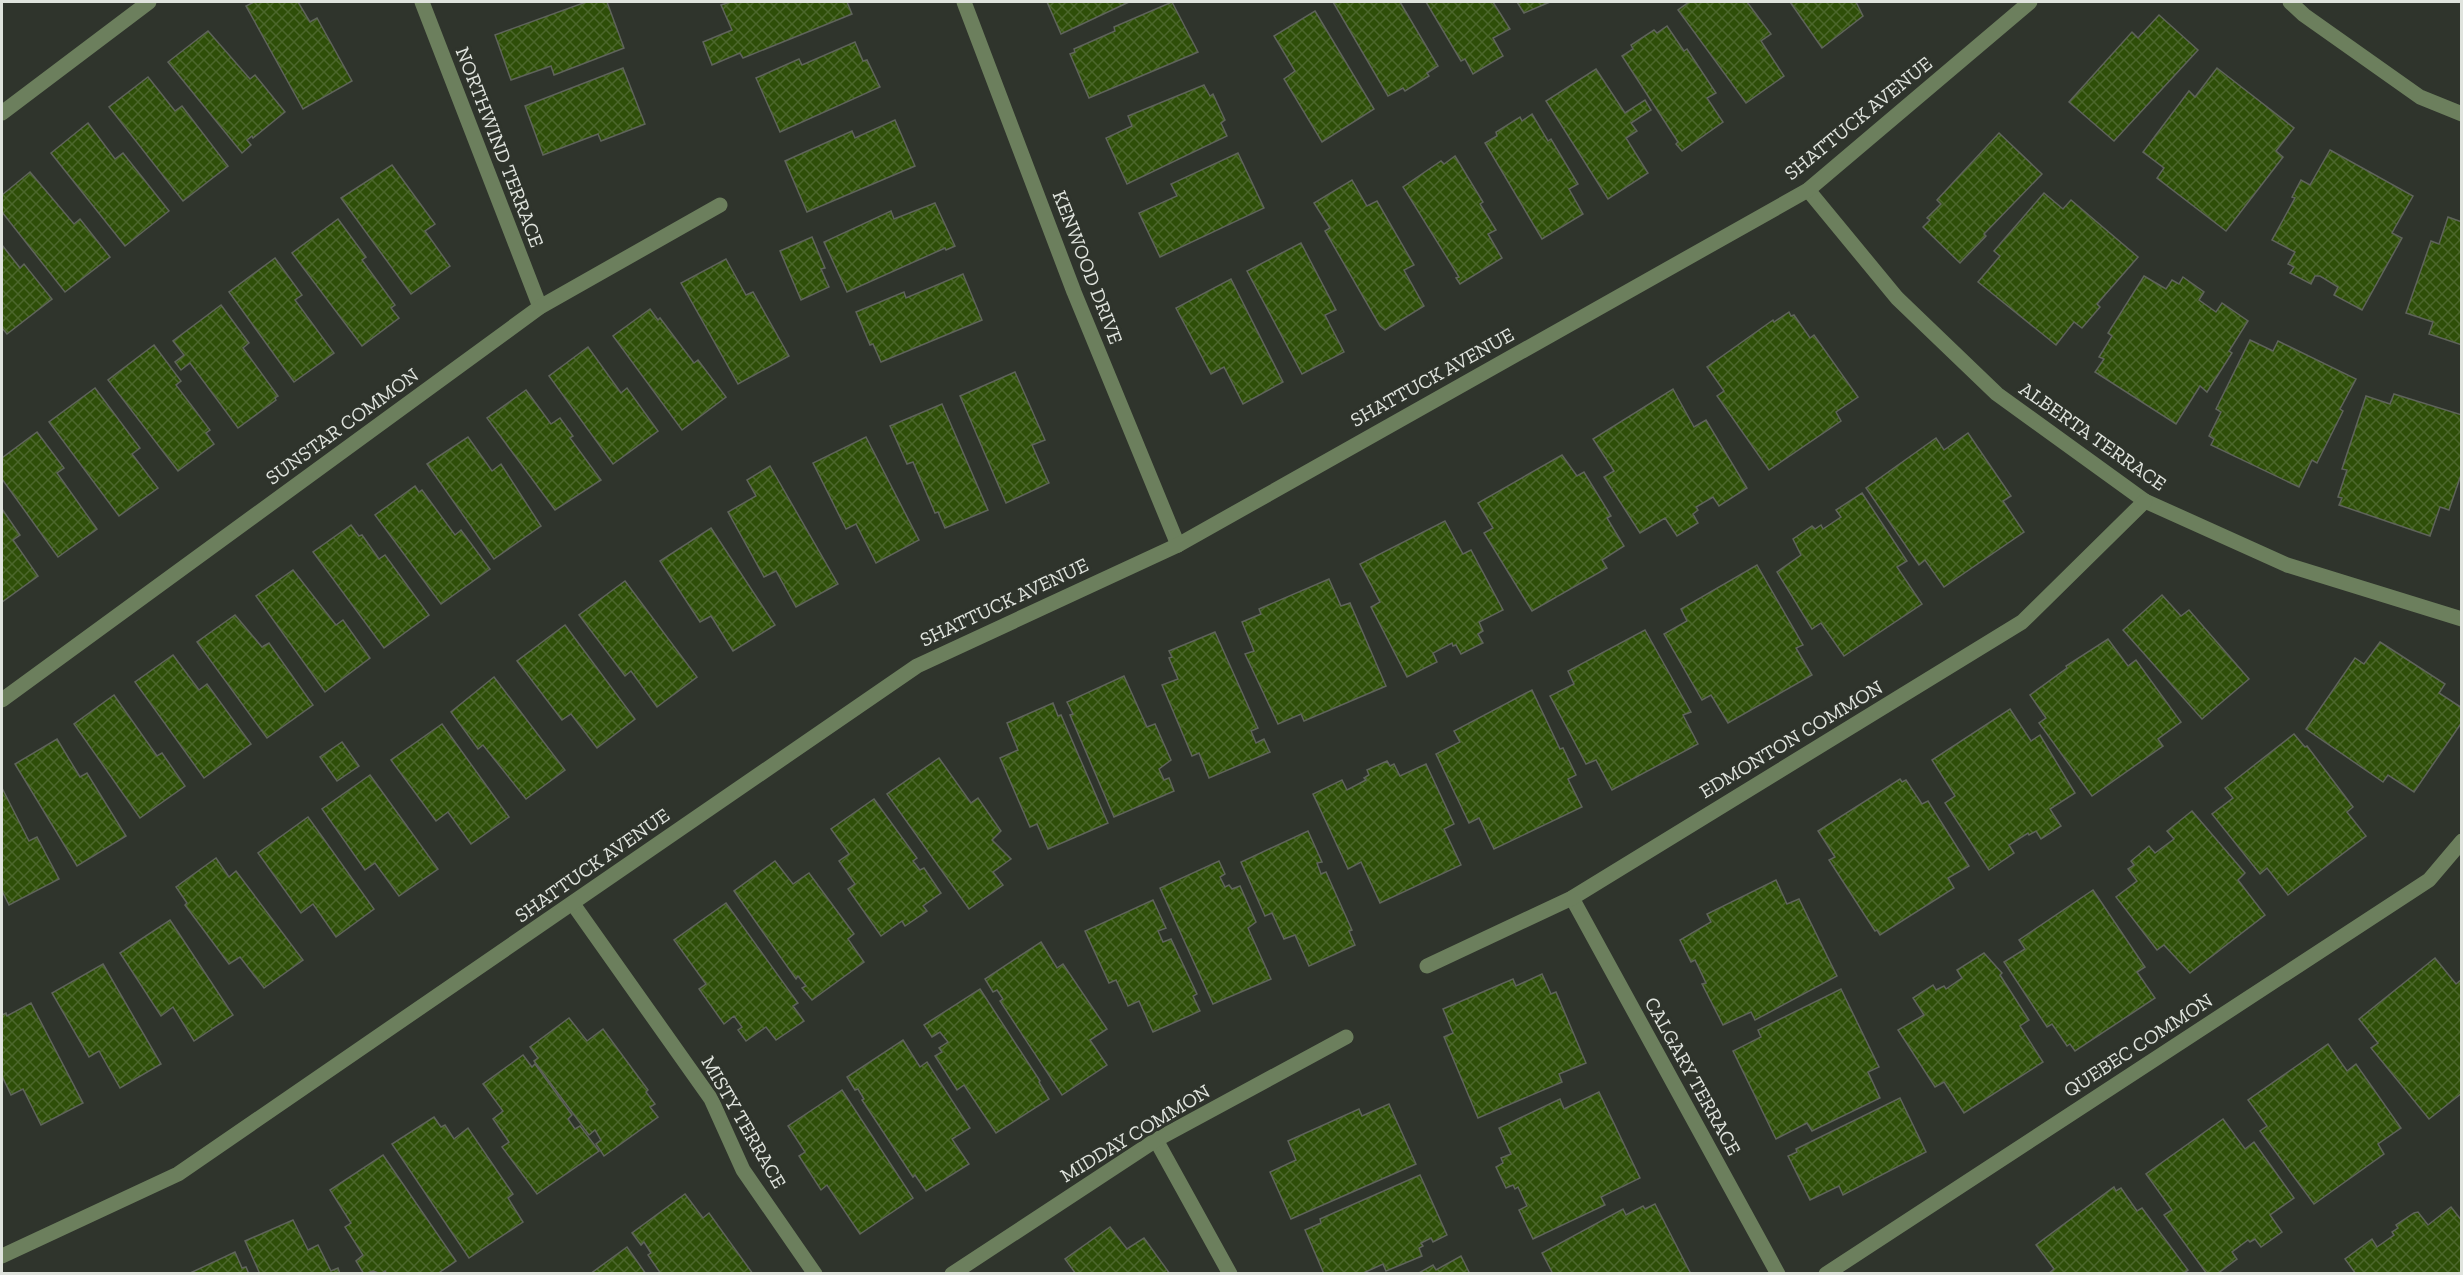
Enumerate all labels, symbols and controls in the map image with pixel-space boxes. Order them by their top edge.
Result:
street label: NORTHWIND TERRACE [451,43,549,251]
street label: SHATTUCK AVENUE [1779,51,1937,185]
street label: KENWOOD DRIVE [1048,187,1128,347]
street label: SHATTUCK AVENUE [1346,322,1518,432]
street label: SUNSTAR COMMON [261,362,423,489]
street label: ALBERTA TERRACE [2015,376,2171,496]
street label: SHATTUCK AVENUE [916,552,1092,652]
street label: EDMONTON COMMON [1695,675,1887,803]
street label: SHATTUCK AVENUE [510,803,674,927]
street label: QUEBEC COMMON [2059,988,2217,1102]
street label: CALGARY TERRACE [1640,993,1746,1159]
street label: MISTY TERRACE [696,1052,792,1192]
street label: MIDDAY COMMON [1056,1079,1214,1187]

